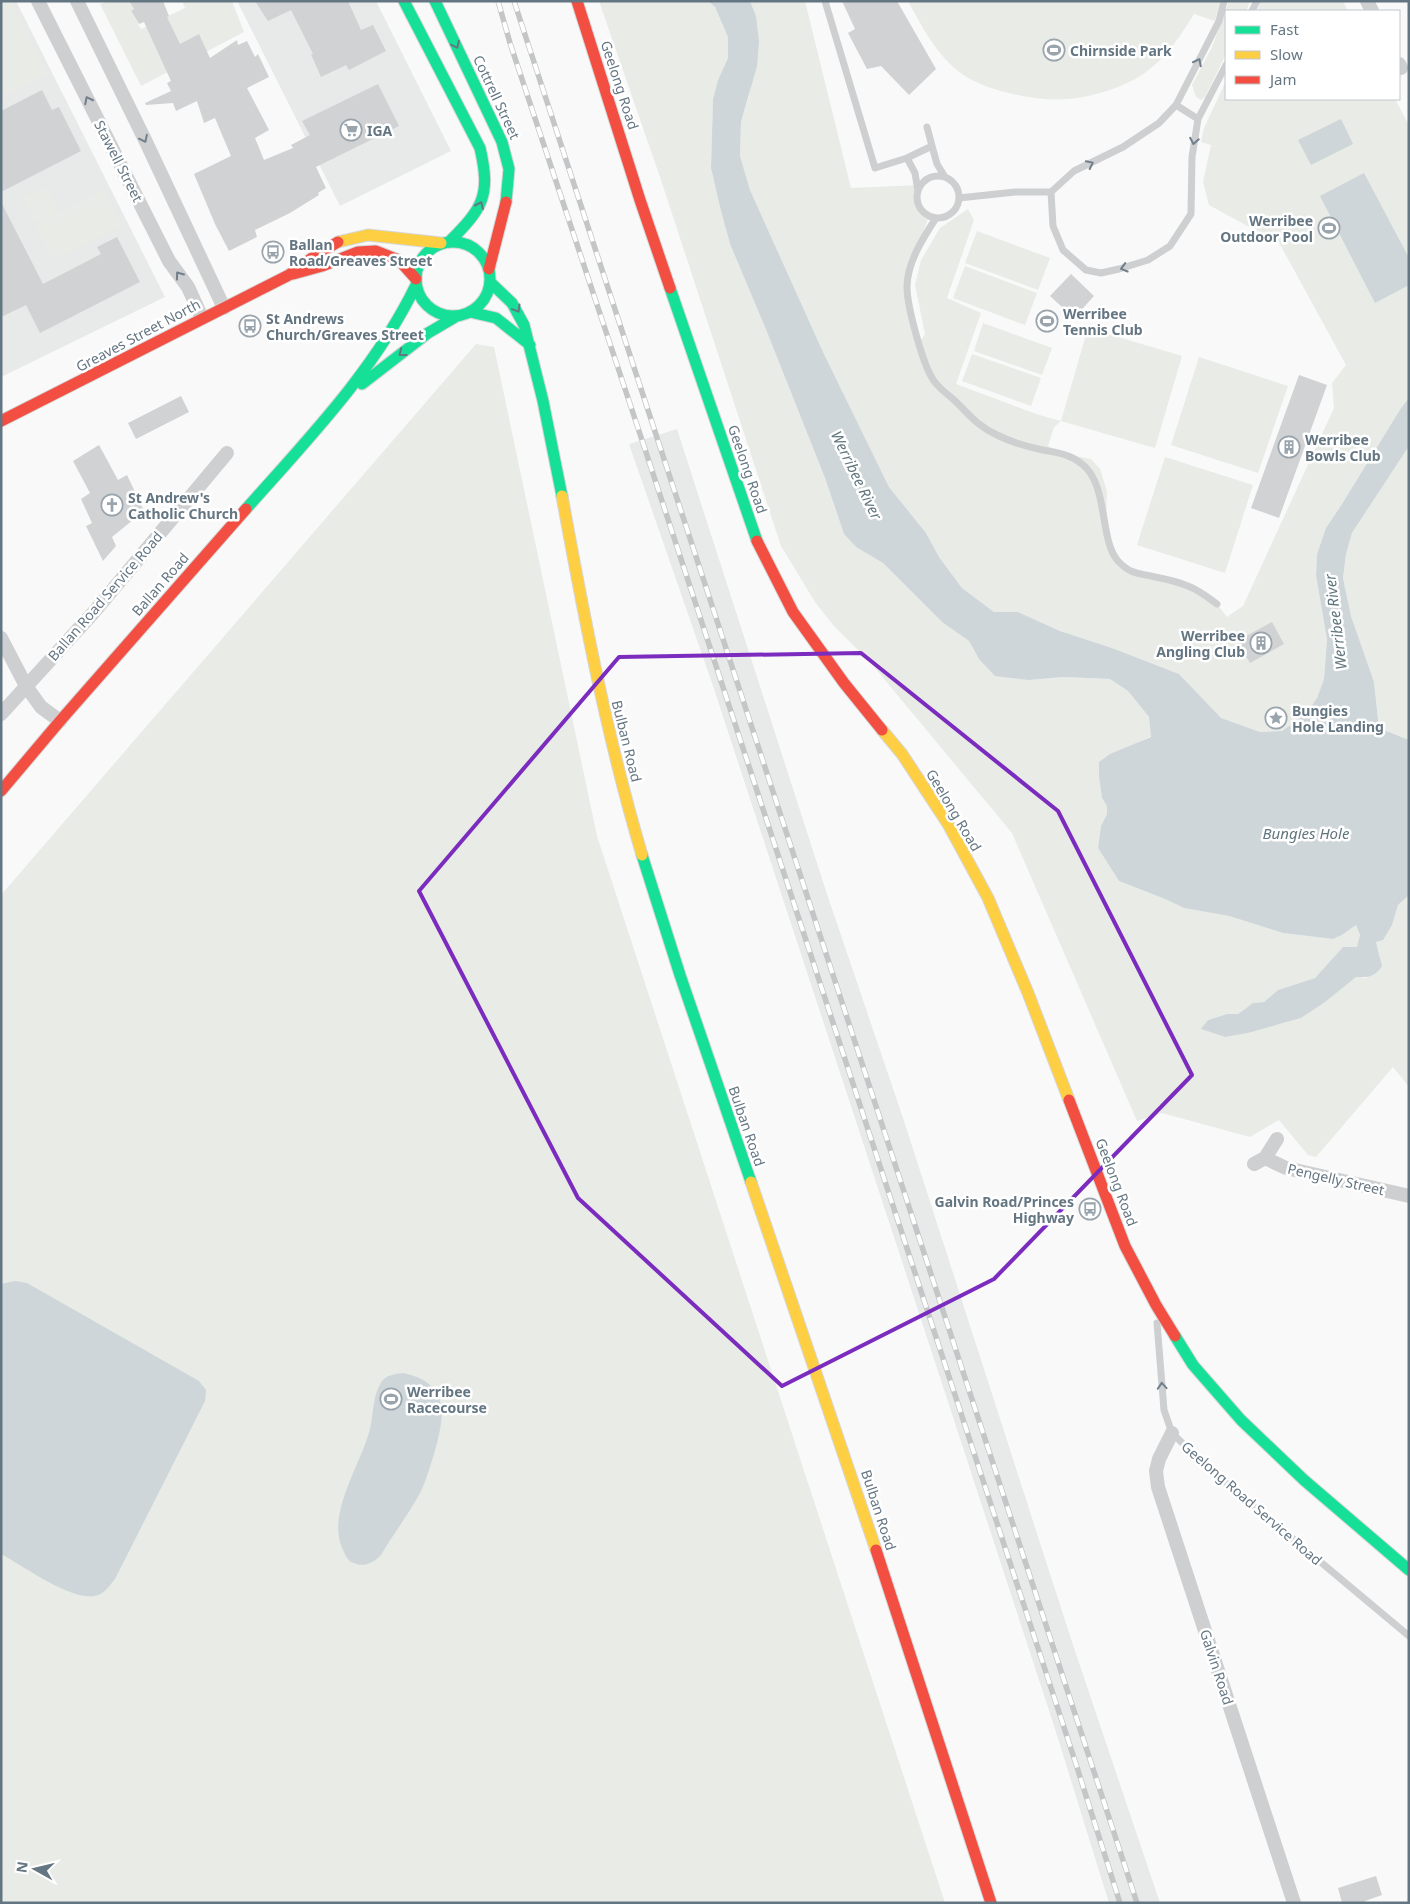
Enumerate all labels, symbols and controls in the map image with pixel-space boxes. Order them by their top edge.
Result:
legend [1225,10,1400,100]
text: Fast [1270,19,1299,39]
street label: Geelong Road [597,38,643,132]
sports icon: Chirnside Park [1042,38,1066,62]
one-way arrow [450,40,460,49]
place label: Chirnside Park [1070,41,1172,60]
text: Slow [1270,44,1303,64]
street label: Cottrell Street [469,52,525,142]
one-way arrow [1192,58,1202,67]
text: Jam [1268,69,1297,89]
one-way arrow [84,96,94,105]
street label: Stawell Street [90,117,148,205]
supermarket icon: IGA [339,118,363,142]
place label: IGA [367,121,393,140]
one-way arrow [138,134,149,143]
one-way arrow [1190,137,1200,146]
one-way arrow [1084,160,1093,170]
one-way arrow [474,201,485,210]
place label: Werribee Outdoor Pool [1220,211,1313,246]
sports icon: Werribee Outdoor Pool [1317,216,1341,240]
place label: Ballan Road/Greaves Street [289,235,432,270]
bus stop icon: Ballan Road/Greaves Street [261,240,285,264]
one-way arrow [1120,262,1128,272]
one-way arrow [176,271,185,281]
street label: Greaves Street North [73,294,203,376]
one-way arrow [510,303,520,312]
place label: Werribee Tennis Club [1063,304,1143,339]
place label: St Andrews Church/Greaves Street [266,309,424,344]
sports icon: Werribee Tennis Club [1035,309,1059,333]
bus stop icon: St Andrews Church/Greaves Street [238,314,262,338]
one-way arrow [399,347,408,355]
street label: Geelong Road [724,422,772,516]
water label: Werribee River [827,427,888,524]
place label: Werribee Bowls Club [1305,430,1381,465]
building icon: Werribee Bowls Club [1277,435,1301,459]
place label: St Andrew's Catholic Church [128,488,238,523]
church icon: St Andrew's Catholic Church [100,493,124,517]
street label: Ballan Road Service Road [44,527,166,665]
street label: Ballan Road [127,548,193,620]
water label: Werribee River [1319,572,1351,671]
place label: Werribee Angling Club [1156,626,1245,661]
building icon: Werribee Angling Club [1249,631,1273,655]
street label: Bulban Road [608,698,646,784]
place label: Bungies Hole Landing [1292,701,1384,736]
place icon: Bungies Hole Landing [1264,706,1288,730]
street label: Geelong Road [922,765,986,855]
water label: Bungies Hole [1263,823,1350,843]
street label: Bulban Road [724,1083,770,1169]
street label: Geelong Road [1092,1135,1142,1229]
street label: Pengelly Street [1286,1159,1386,1199]
place label: Galvin Road/Princes Highway [935,1192,1074,1227]
bus stop icon: Galvin Road/Princes Highway [1078,1197,1102,1221]
one-way arrow [1156,1381,1167,1389]
place label: Werribee Racecourse [407,1382,487,1417]
sports icon: Werribee Racecourse [379,1387,403,1411]
street label: Geelong Road Service Road [1178,1437,1326,1569]
street label: Bulban Road [857,1467,901,1553]
street label: Galvin Road [1196,1627,1238,1707]
north arrow [10,1844,60,1894]
text: N [11,1860,32,1874]

